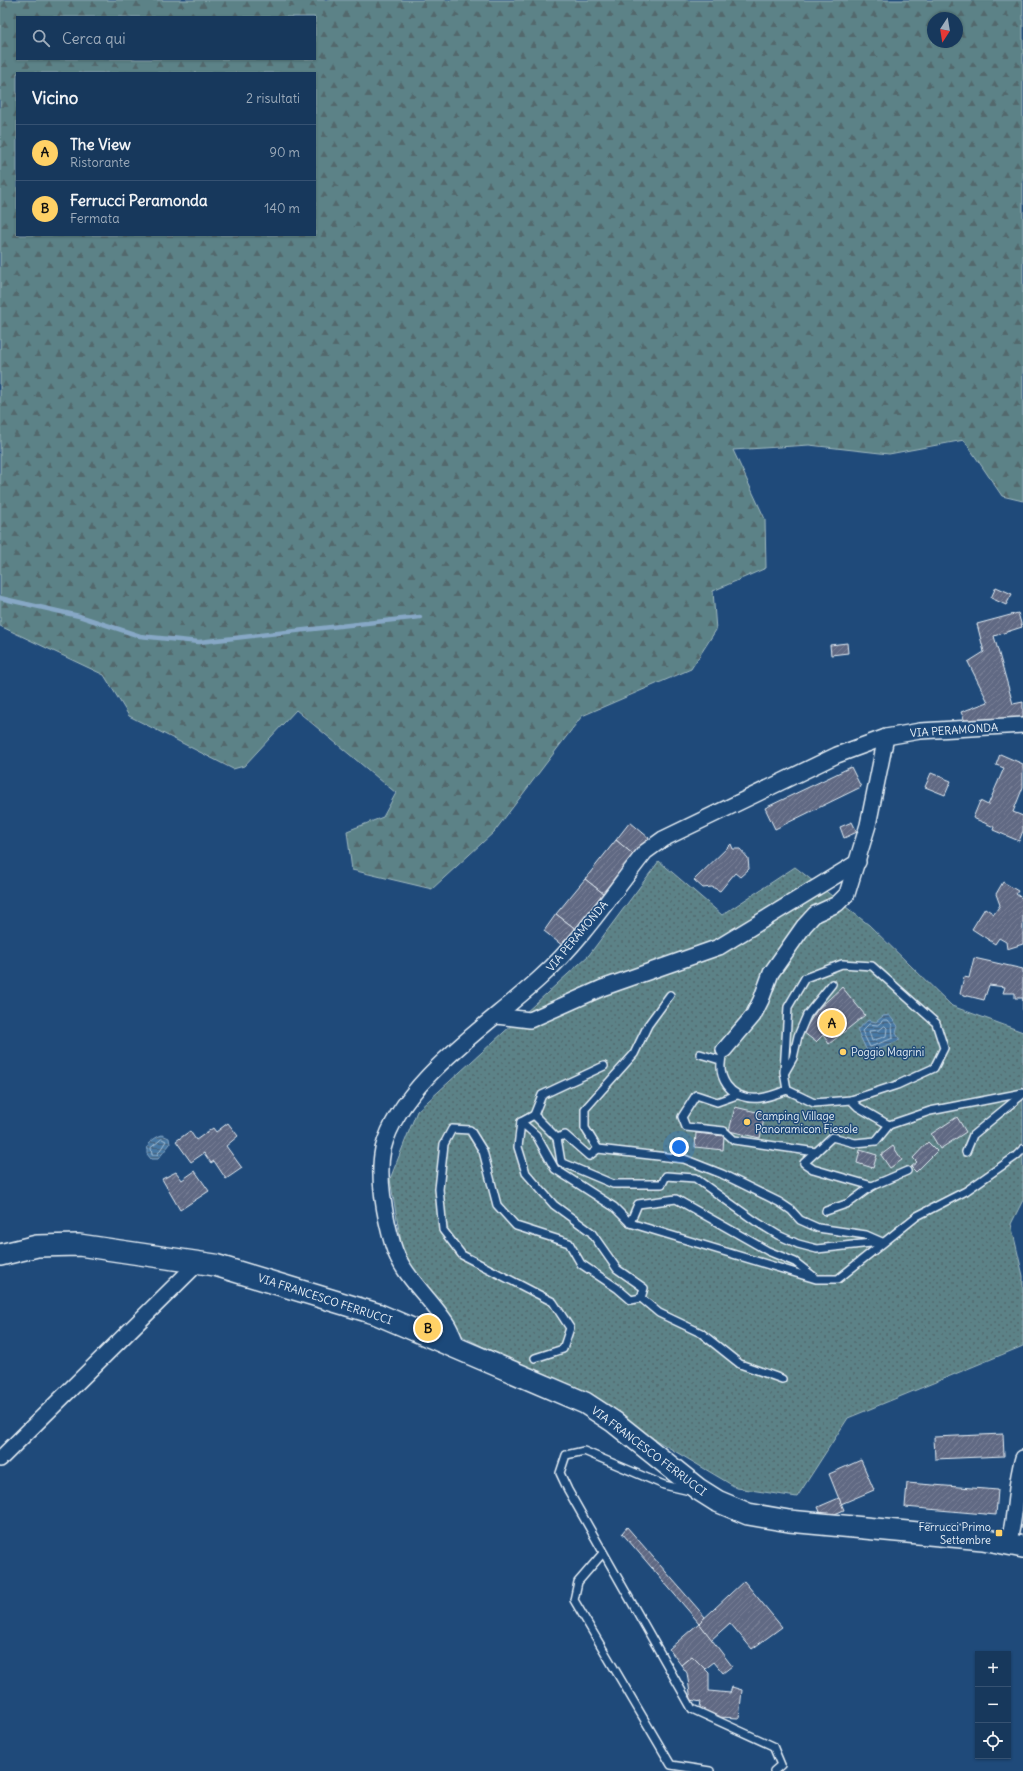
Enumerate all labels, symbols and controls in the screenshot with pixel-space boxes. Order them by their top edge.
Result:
north arrow [927,12,963,48]
search box [16,16,316,60]
icon: search [30,27,52,49]
text: Cerca qui [62,29,126,48]
text: Vicino [32,87,78,109]
text: 2 risultati [246,90,300,107]
text: The View [70,135,131,154]
text: A [41,144,49,161]
text: 90 m [269,144,300,161]
text: Ristorante [70,154,130,171]
text: Ferrucci Peramonda [70,191,207,210]
text: B [41,200,49,217]
text: 140 m [264,200,300,217]
text: Fermata [70,210,120,227]
street label: VIA PERAMONDA [909,720,999,740]
street label: VIA PERAMONDA [543,898,611,974]
pin: A [819,1008,845,1038]
place label: Poggio Magrini [851,1045,924,1059]
marker: Poggio Magrini [838,1047,848,1057]
place label: Camping Village Panoramicon Fiesole [755,1109,858,1136]
marker: Camping Village Panoramicon Fiesole [742,1117,752,1127]
your location [669,1137,689,1157]
street label: VIA FRANCESCO FERRUCCI [256,1271,394,1327]
pin: B [415,1313,441,1343]
street label: VIA FRANCESCO FERRUCCI [589,1403,709,1499]
place label: Ferrucci Primo Settembre [919,1520,991,1547]
marker: Ferrucci Primo Settembre [994,1528,1004,1538]
map controls [975,1651,1011,1759]
button: + [975,1651,1011,1687]
button: − [975,1687,1011,1723]
button: locate [975,1723,1011,1759]

